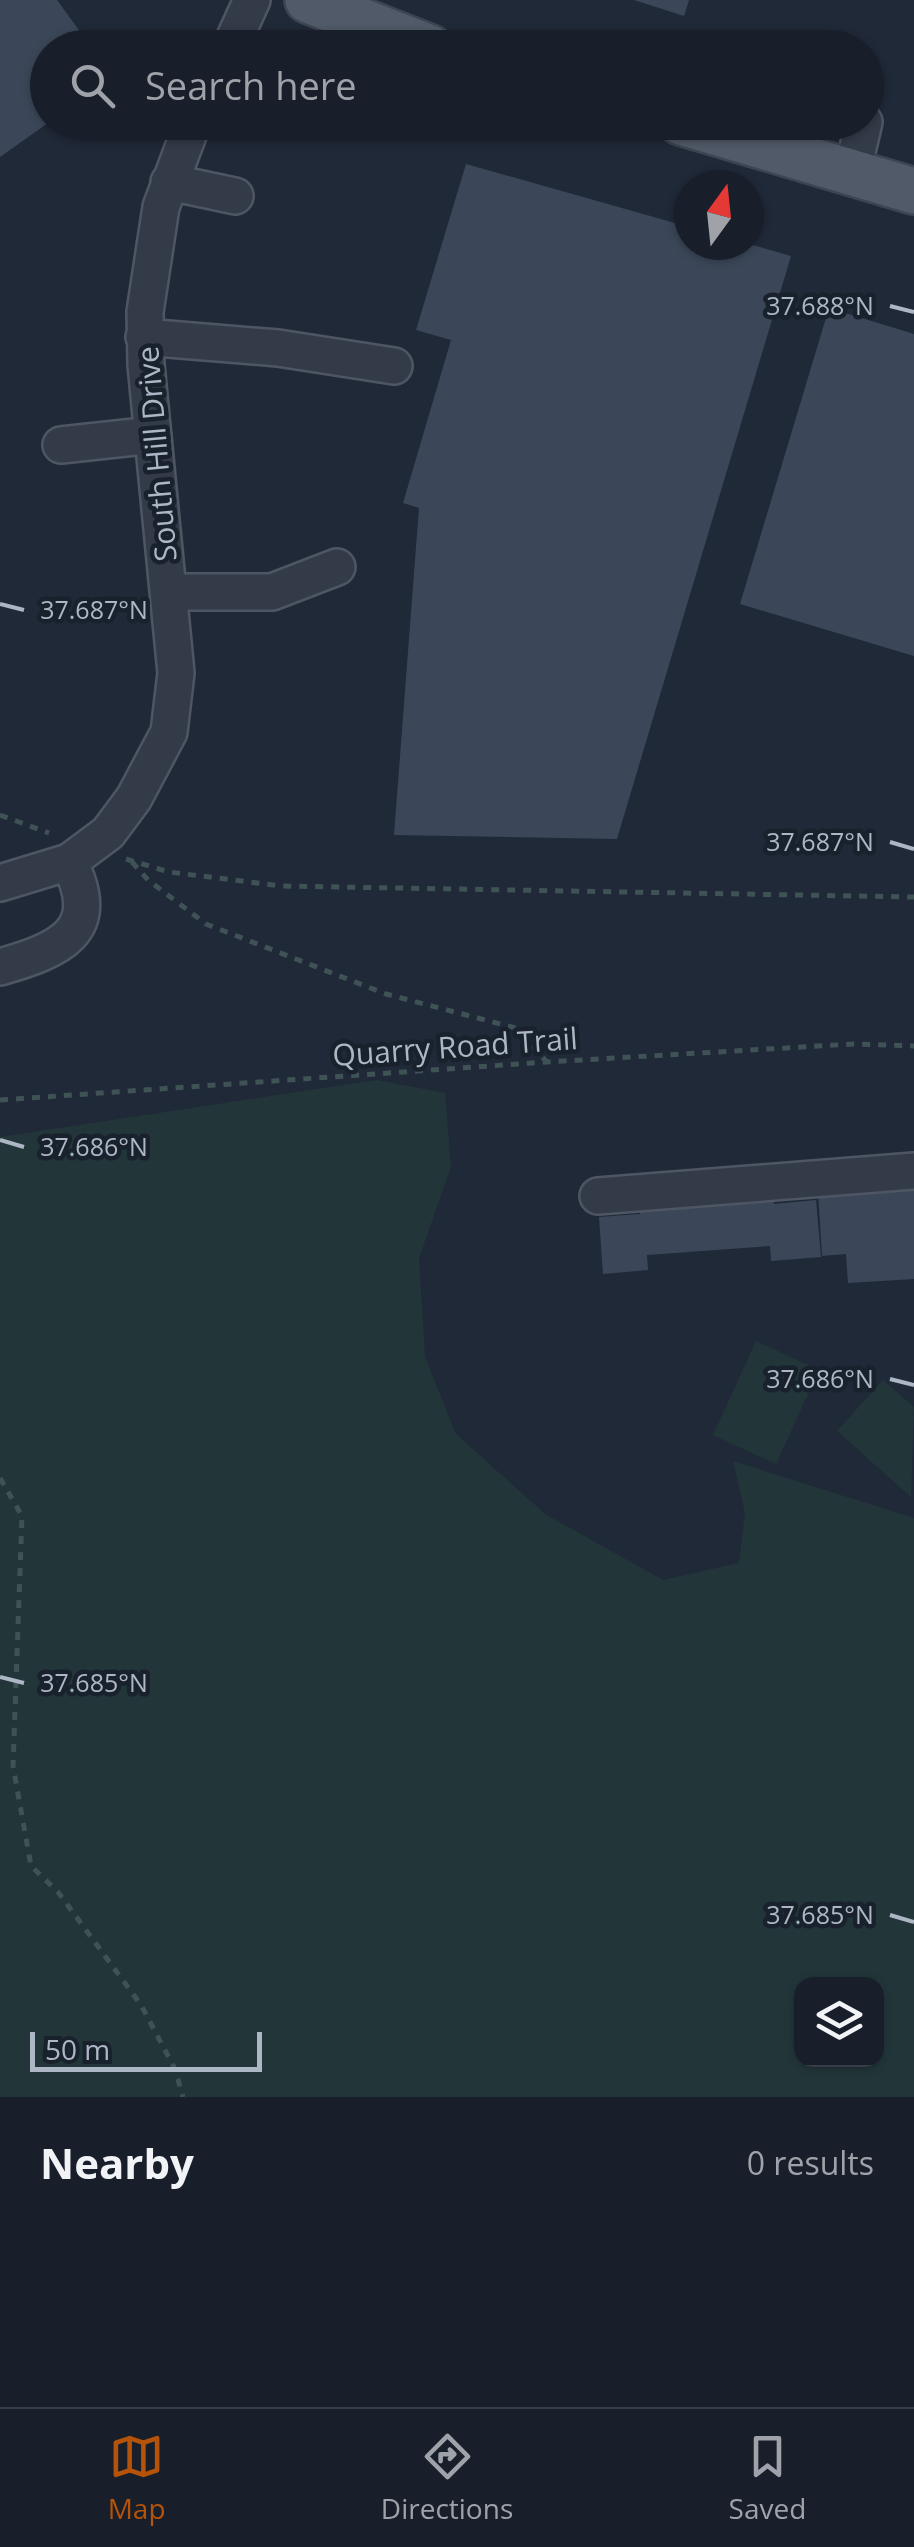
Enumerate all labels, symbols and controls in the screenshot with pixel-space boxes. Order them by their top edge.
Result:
search box [30,30,884,140]
icon: search [65,58,120,113]
text: Search here [145,59,357,111]
north arrow [674,170,764,260]
text: 37.688°N [766,288,874,322]
street label: South Hill Drive [126,345,186,563]
text: 37.687°N [40,592,148,626]
text: 37.687°N [766,824,874,858]
street label: Quarry Road Trail [331,1017,579,1075]
text: 37.686°N [40,1129,148,1163]
text: 37.686°N [766,1361,874,1395]
text: 37.685°N [40,1665,148,1699]
text: 37.685°N [766,1897,874,1931]
map controls [794,1977,884,2067]
button: layers [794,1977,884,2067]
scale bar [30,2027,262,2072]
text: 50 m [45,2030,110,2068]
text: Nearby [40,2134,194,2191]
text: 0 results [747,2141,874,2184]
tab: Map [108,2429,166,2527]
tab: Directions [381,2429,513,2527]
tab: Saved [729,2429,806,2527]

